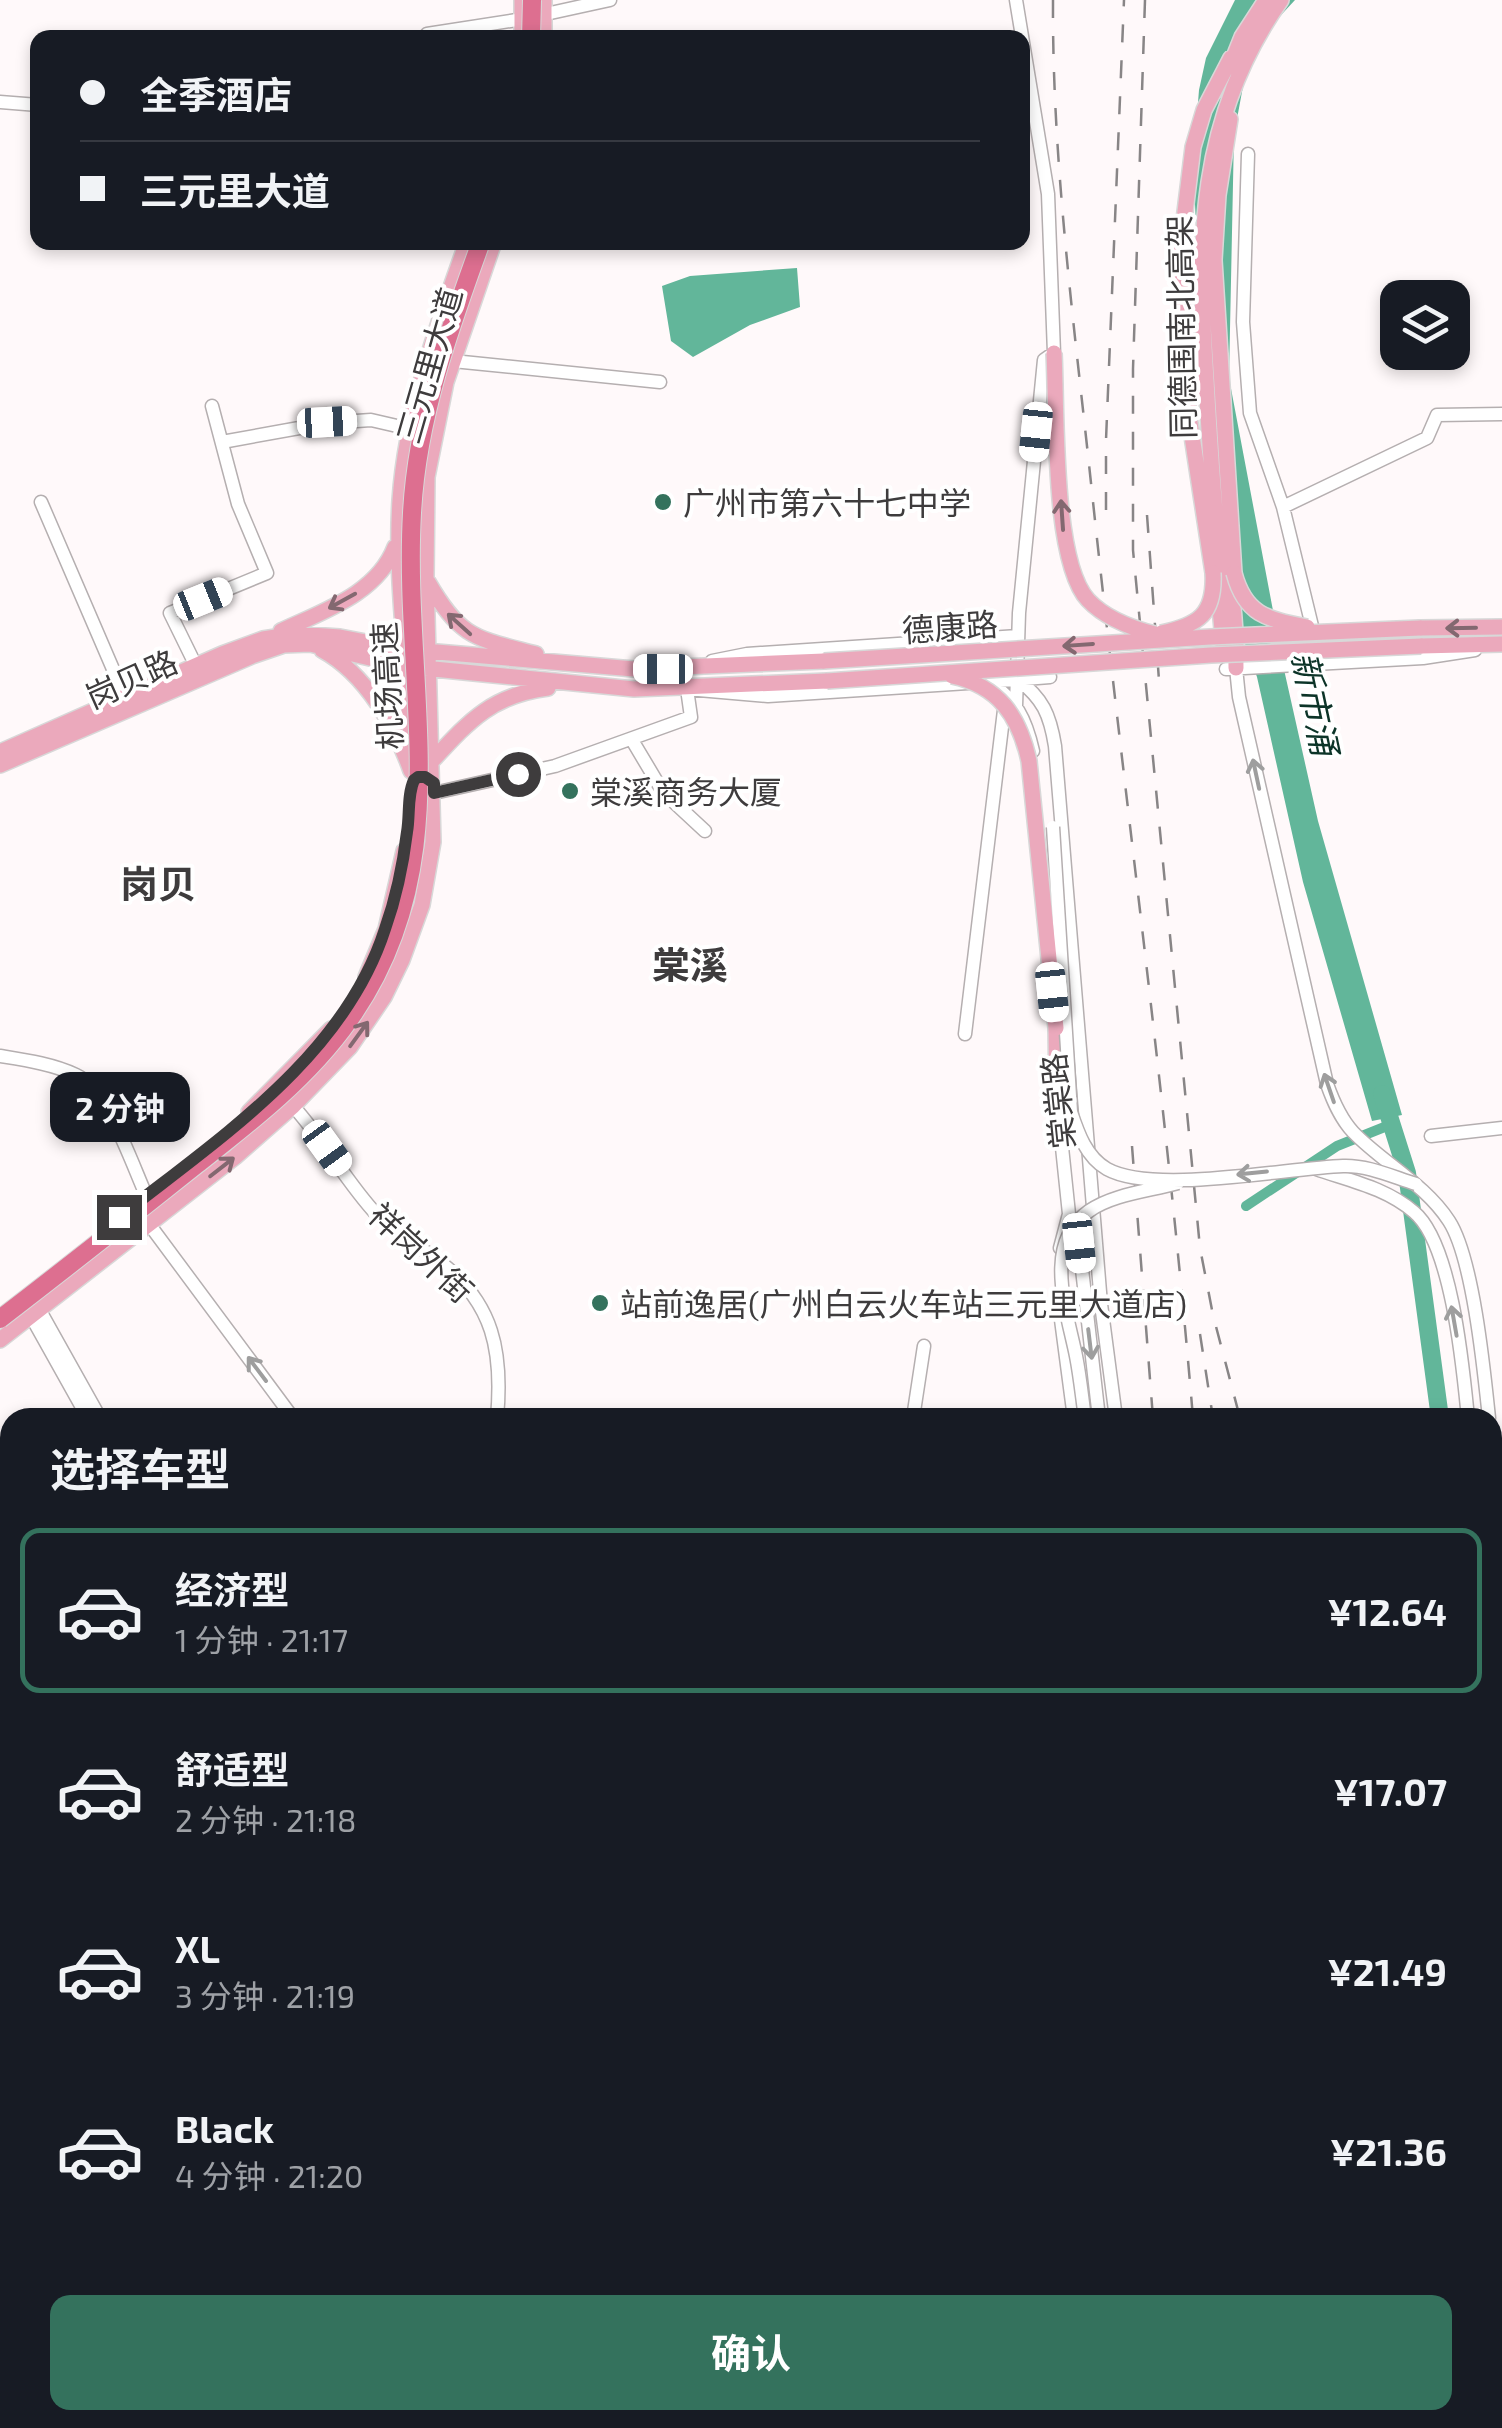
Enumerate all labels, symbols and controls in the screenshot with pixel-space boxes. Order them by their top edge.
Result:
text: 全季酒店 [140,71,292,117]
text: 三元里大道 [140,167,330,213]
street label: 同德围南北高架 [1159,215,1201,439]
map controls [1380,280,1470,370]
button: layers [1380,280,1470,370]
street label: 三元里大道 [388,283,468,447]
car [1018,401,1054,463]
car [296,405,358,439]
place label: 广州市第六十七中学 [683,483,971,521]
marker: 广州市第六十七中学 [652,491,674,513]
one-way arrow [1052,499,1071,532]
car [170,574,236,624]
one-way arrow [328,591,357,611]
street label: 德康路 [901,604,999,648]
one-way arrow [447,613,472,636]
one-way arrow [1445,618,1477,637]
street label: 机场高速 [364,621,408,751]
one-way arrow [1062,636,1094,655]
street label: 岗贝路 [79,641,183,715]
water label: 新市涌 [1285,647,1348,763]
car [633,654,693,684]
route start [496,752,541,797]
one-way arrow [1246,759,1265,791]
place label: 棠溪商务大厦 [590,772,782,810]
marker: 棠溪商务大厦 [559,780,581,802]
district label: 岗贝 [120,860,196,906]
district label: 棠溪 [652,941,728,987]
car [1034,961,1070,1023]
one-way arrow [348,1021,369,1049]
street label: 棠棠路 [1033,1051,1081,1151]
callout: 2 分钟 [49,1072,189,1142]
one-way arrow [1319,1073,1337,1105]
text: 2 分钟 [75,1088,165,1126]
car [297,1115,357,1181]
one-way arrow [209,1156,235,1178]
one-way arrow [1236,1164,1269,1183]
street label: 祥岗外街 [362,1194,482,1310]
route end [97,1195,142,1240]
car [1061,1212,1097,1274]
place label: 站前逸居(广州白云火车站三元里大道店) [620,1284,1187,1322]
marker: 站前逸居(广州白云火车站三元里大道店) [589,1292,611,1314]
one-way arrow [1444,1305,1463,1338]
one-way arrow [1081,1328,1100,1360]
one-way arrow [246,1356,267,1384]
text: 选择车型 [50,1441,230,1495]
icon: car [55,1566,145,1656]
text: 经济型 [175,1566,289,1612]
text: ¥12.64 [1327,1588,1447,1634]
text: 1 分钟 · 21:17 [175,1620,348,1658]
icon: car [55,1746,145,1836]
text: 舒适型 [175,1746,289,1792]
text: ¥17.07 [1334,1768,1447,1814]
text: 2 分钟 · 21:18 [175,1800,356,1838]
text: XL [175,1925,220,1971]
icon: car [55,1926,145,2016]
text: ¥21.49 [1328,1948,1447,1994]
text: 3 分钟 · 21:19 [175,1976,355,2014]
text: Black [175,2105,274,2151]
icon: car [55,2106,145,2196]
text: ¥21.36 [1330,2128,1447,2174]
text: 4 分钟 · 21:20 [175,2156,363,2194]
button: 确认 [50,2295,1452,2410]

